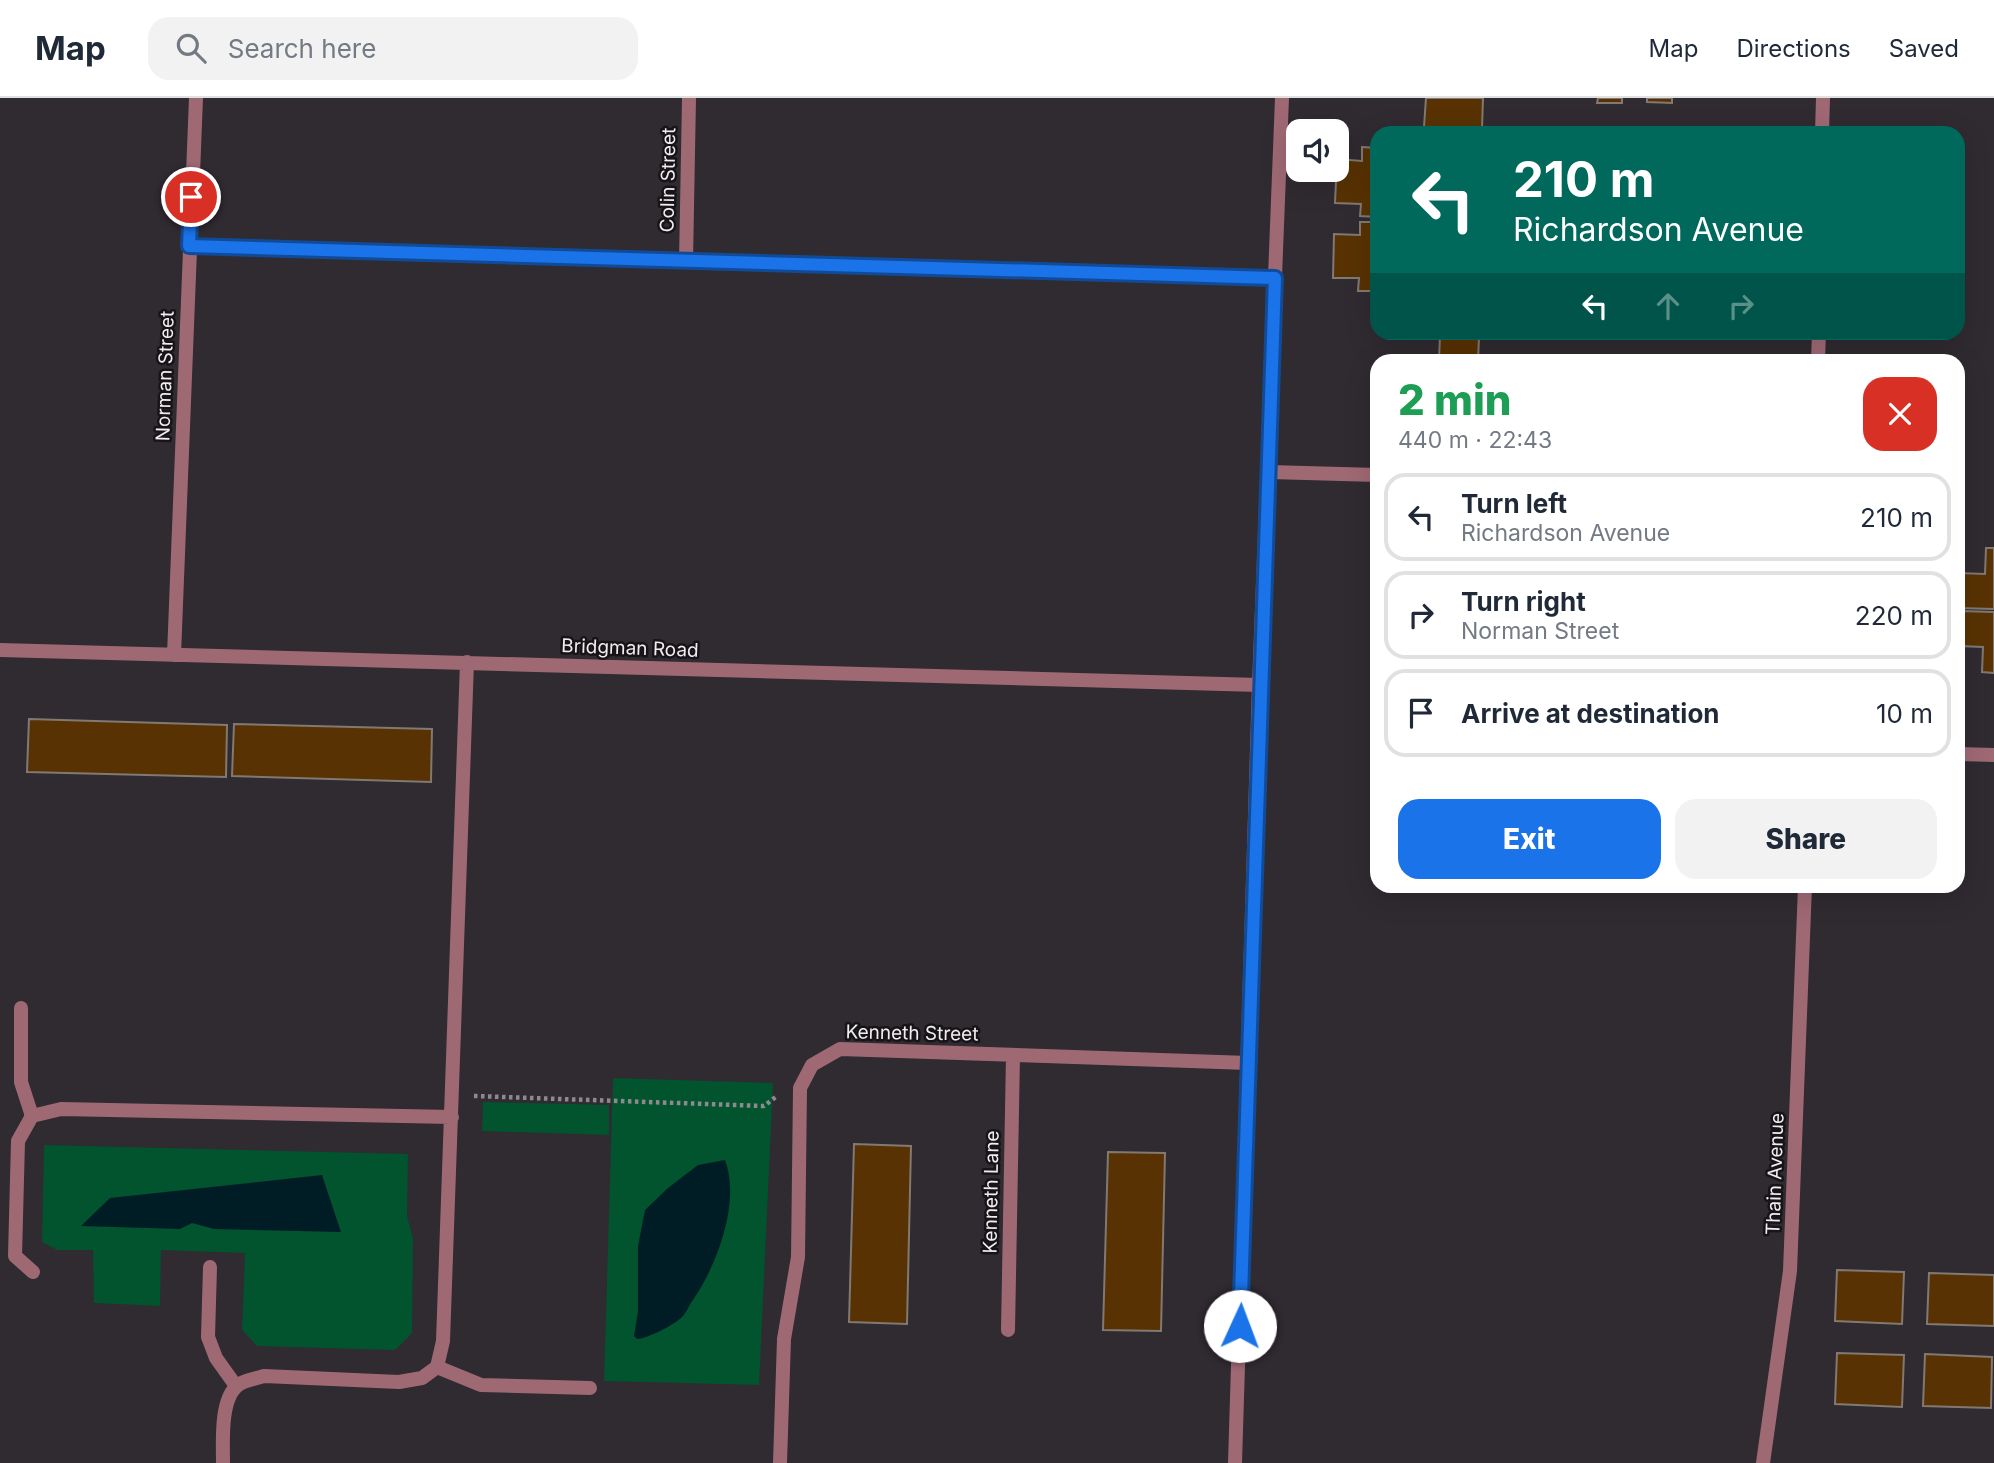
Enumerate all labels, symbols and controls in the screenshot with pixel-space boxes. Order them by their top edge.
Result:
search box [148,17,638,80]
text: Map [35,28,106,68]
icon: search [172,29,210,67]
text: Search here [228,33,376,64]
text: Map [1649,34,1698,63]
text: Directions [1736,34,1851,63]
text: Saved [1889,34,1959,63]
map controls [1286,119,1349,182]
button: sound [1286,119,1349,182]
street label: Colin Street [656,127,680,233]
text: 210 m [1513,150,1654,209]
icon: left [1398,154,1489,245]
pin [161,167,221,227]
icon: arrive [172,178,210,216]
text: Richardson Avenue [1513,210,1804,249]
icon: left [1576,287,1614,325]
icon: ahead [1649,287,1687,325]
icon: right [1722,287,1760,325]
street label: Norman Street [151,310,179,442]
text: 2 min [1398,374,1512,425]
button: close [1863,377,1937,451]
text: 440 m · 22:43 [1398,426,1552,454]
text: Turn left [1461,488,1567,519]
icon: left [1402,498,1440,536]
text: 210 m [1860,502,1933,533]
text: Richardson Avenue [1461,519,1670,547]
text: Turn right [1461,586,1586,617]
icon: right [1402,596,1440,634]
text: 220 m [1855,600,1933,631]
text: Norman Street [1461,617,1619,645]
street label: Bridgman Road [561,634,699,662]
icon: arrive [1402,694,1440,732]
text: Arrive at destination [1461,698,1720,729]
text: 10 m [1876,698,1933,729]
button: Exit [1398,799,1661,879]
button: Share [1675,799,1937,879]
street label: Kenneth Street [845,1020,979,1046]
street label: Thain Avenue [1761,1113,1789,1235]
street label: Kenneth Lane [978,1130,1004,1254]
position arrow [1203,1289,1277,1363]

